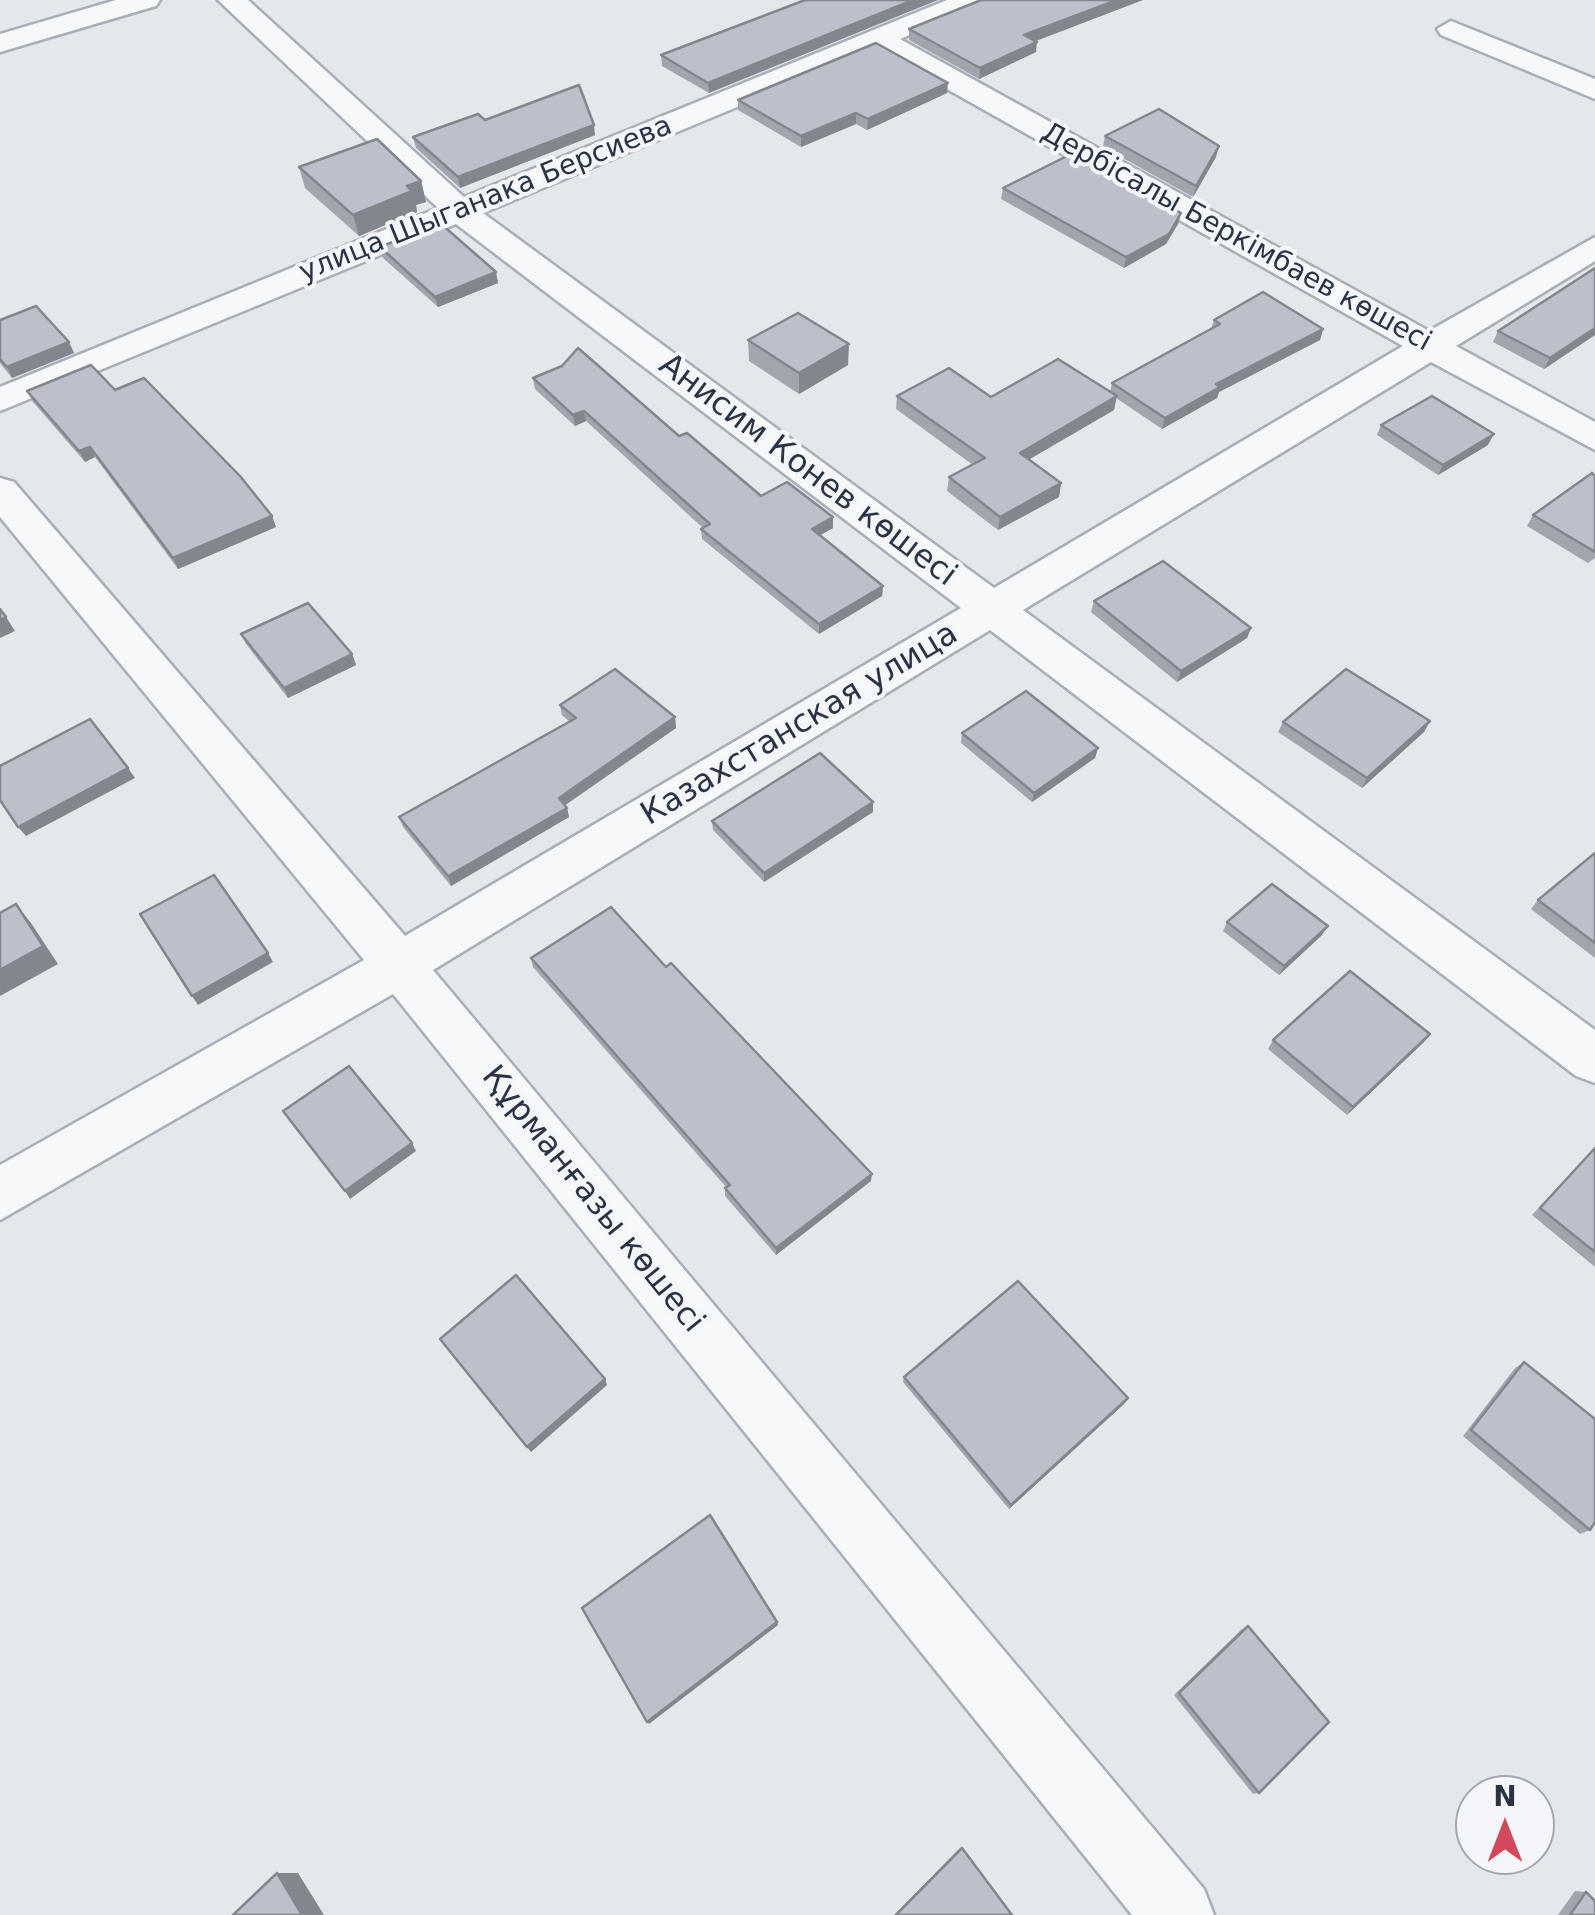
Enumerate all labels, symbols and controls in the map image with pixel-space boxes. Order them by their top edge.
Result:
street label: улица Шыганака Берсиева [295,110,677,290]
street label: Дербісалы Беркімбаев көшесі [1035,117,1437,359]
street label: Анисим Конев көшесі [651,347,963,595]
street label: Казахстанская улица [635,615,965,835]
street label: Құрманғазы көшесі [473,1059,711,1341]
north arrow [1455,1775,1555,1875]
text: N [1493,1780,1517,1813]

